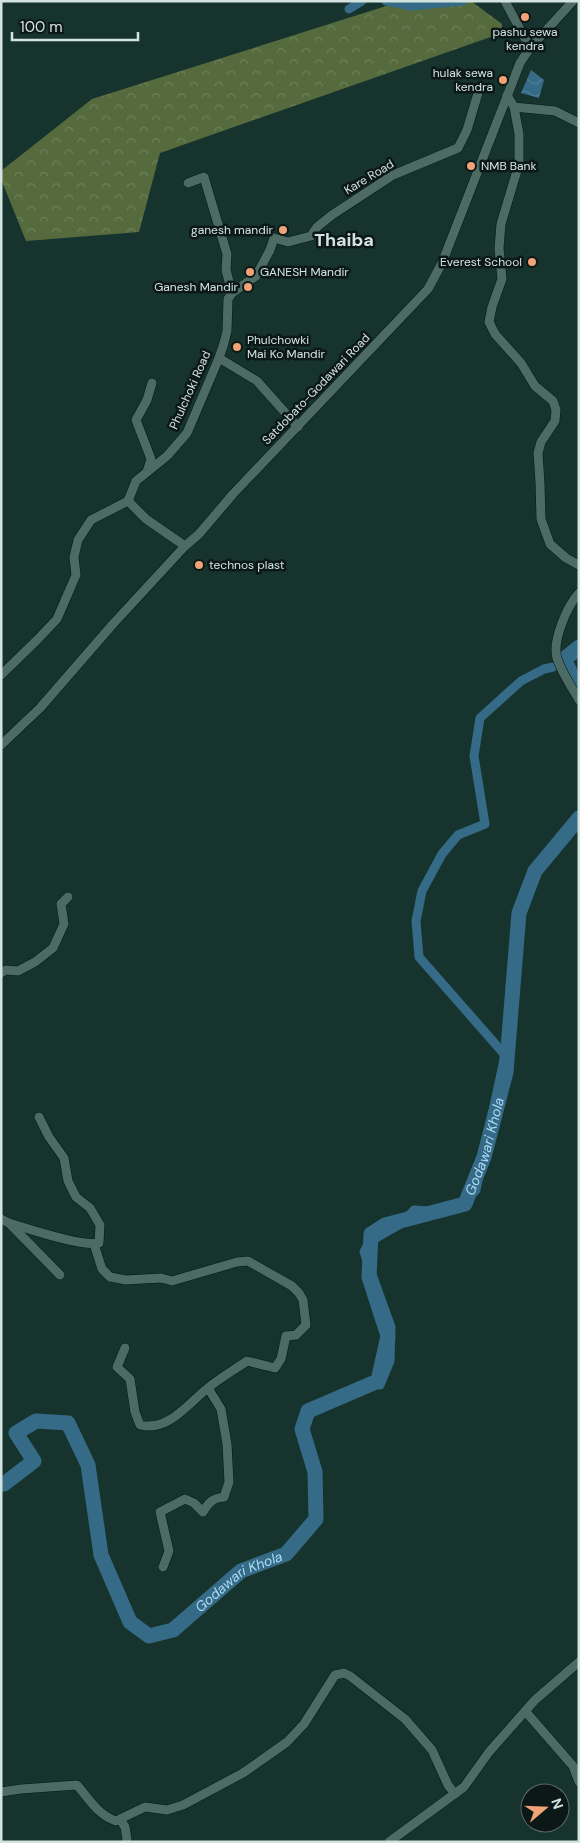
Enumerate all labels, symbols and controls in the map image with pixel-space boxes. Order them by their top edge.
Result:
scale bar [12,10,139,42]
marker: pashu sewa kendra [519,11,531,23]
text: 100 m [20,17,63,37]
place label: pashu sewa kendra [492,24,558,54]
place label: hulak sewa kendra [433,65,493,95]
marker: hulak sewa kendra [497,74,509,86]
street label: Kare Road [341,156,397,198]
place label: NMB Bank [481,158,537,174]
marker: NMB Bank [465,160,477,172]
place label: ganesh mandir [191,222,274,238]
marker: ganesh mandir [277,224,289,236]
district label: Thaiba [314,228,374,252]
place label: Everest School [440,254,522,270]
marker: Everest School [526,256,538,268]
place label: GANESH Mandir [260,264,349,280]
marker: GANESH Mandir [244,266,256,278]
place label: Ganesh Mandir [154,279,239,295]
marker: Ganesh Mandir [242,281,254,293]
street label: Satdobato-Godawari Road [259,330,373,448]
place label: Phulchowki Mai Ko Mandir [247,332,326,362]
marker: Phulchowki Mai Ko Mandir [231,341,243,353]
street label: Phulchoki Road [166,348,214,432]
place label: technos plast [209,557,285,573]
marker: technos plast [193,559,205,571]
water label: Godawari Khola [460,1095,508,1198]
water label: Godawari Khola [191,1547,285,1616]
north arrow [520,1783,570,1833]
text: N [547,1796,567,1812]

